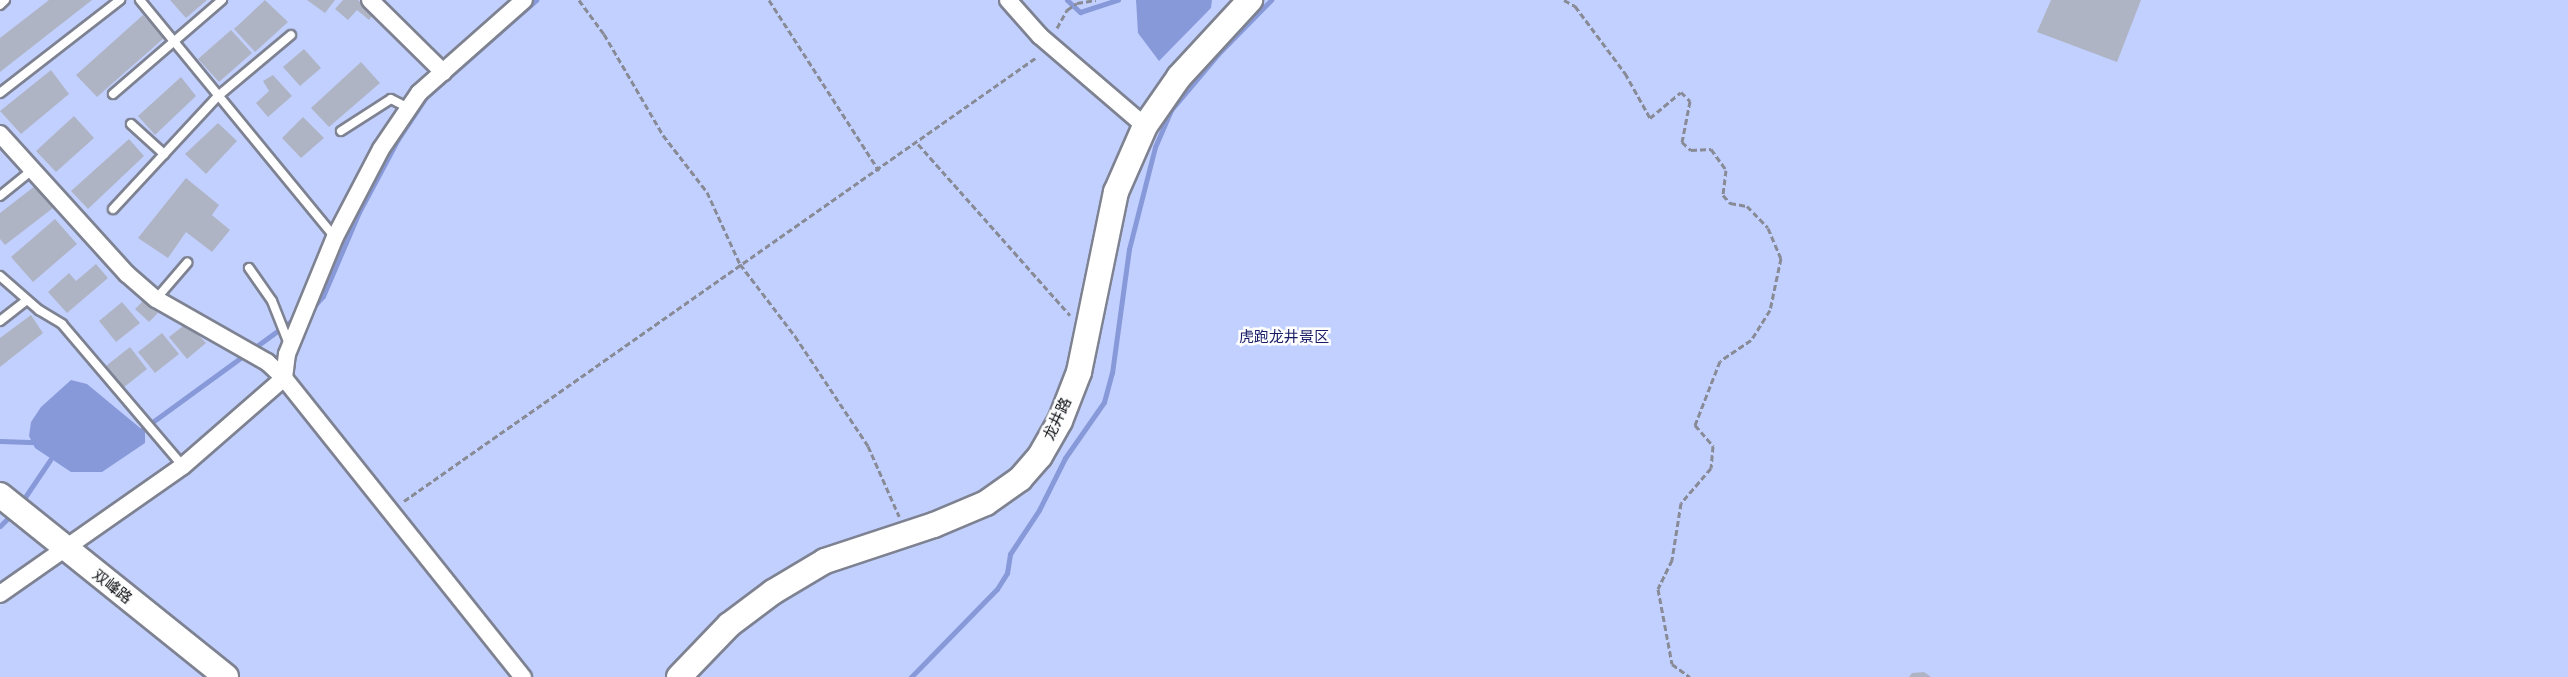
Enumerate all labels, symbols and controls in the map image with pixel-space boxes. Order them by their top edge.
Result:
park label: 虎跑龙井景区 [1239,329,1329,347]
street label: 龙井路 [1040,395,1076,443]
street label: 双峰路 [89,566,135,608]

